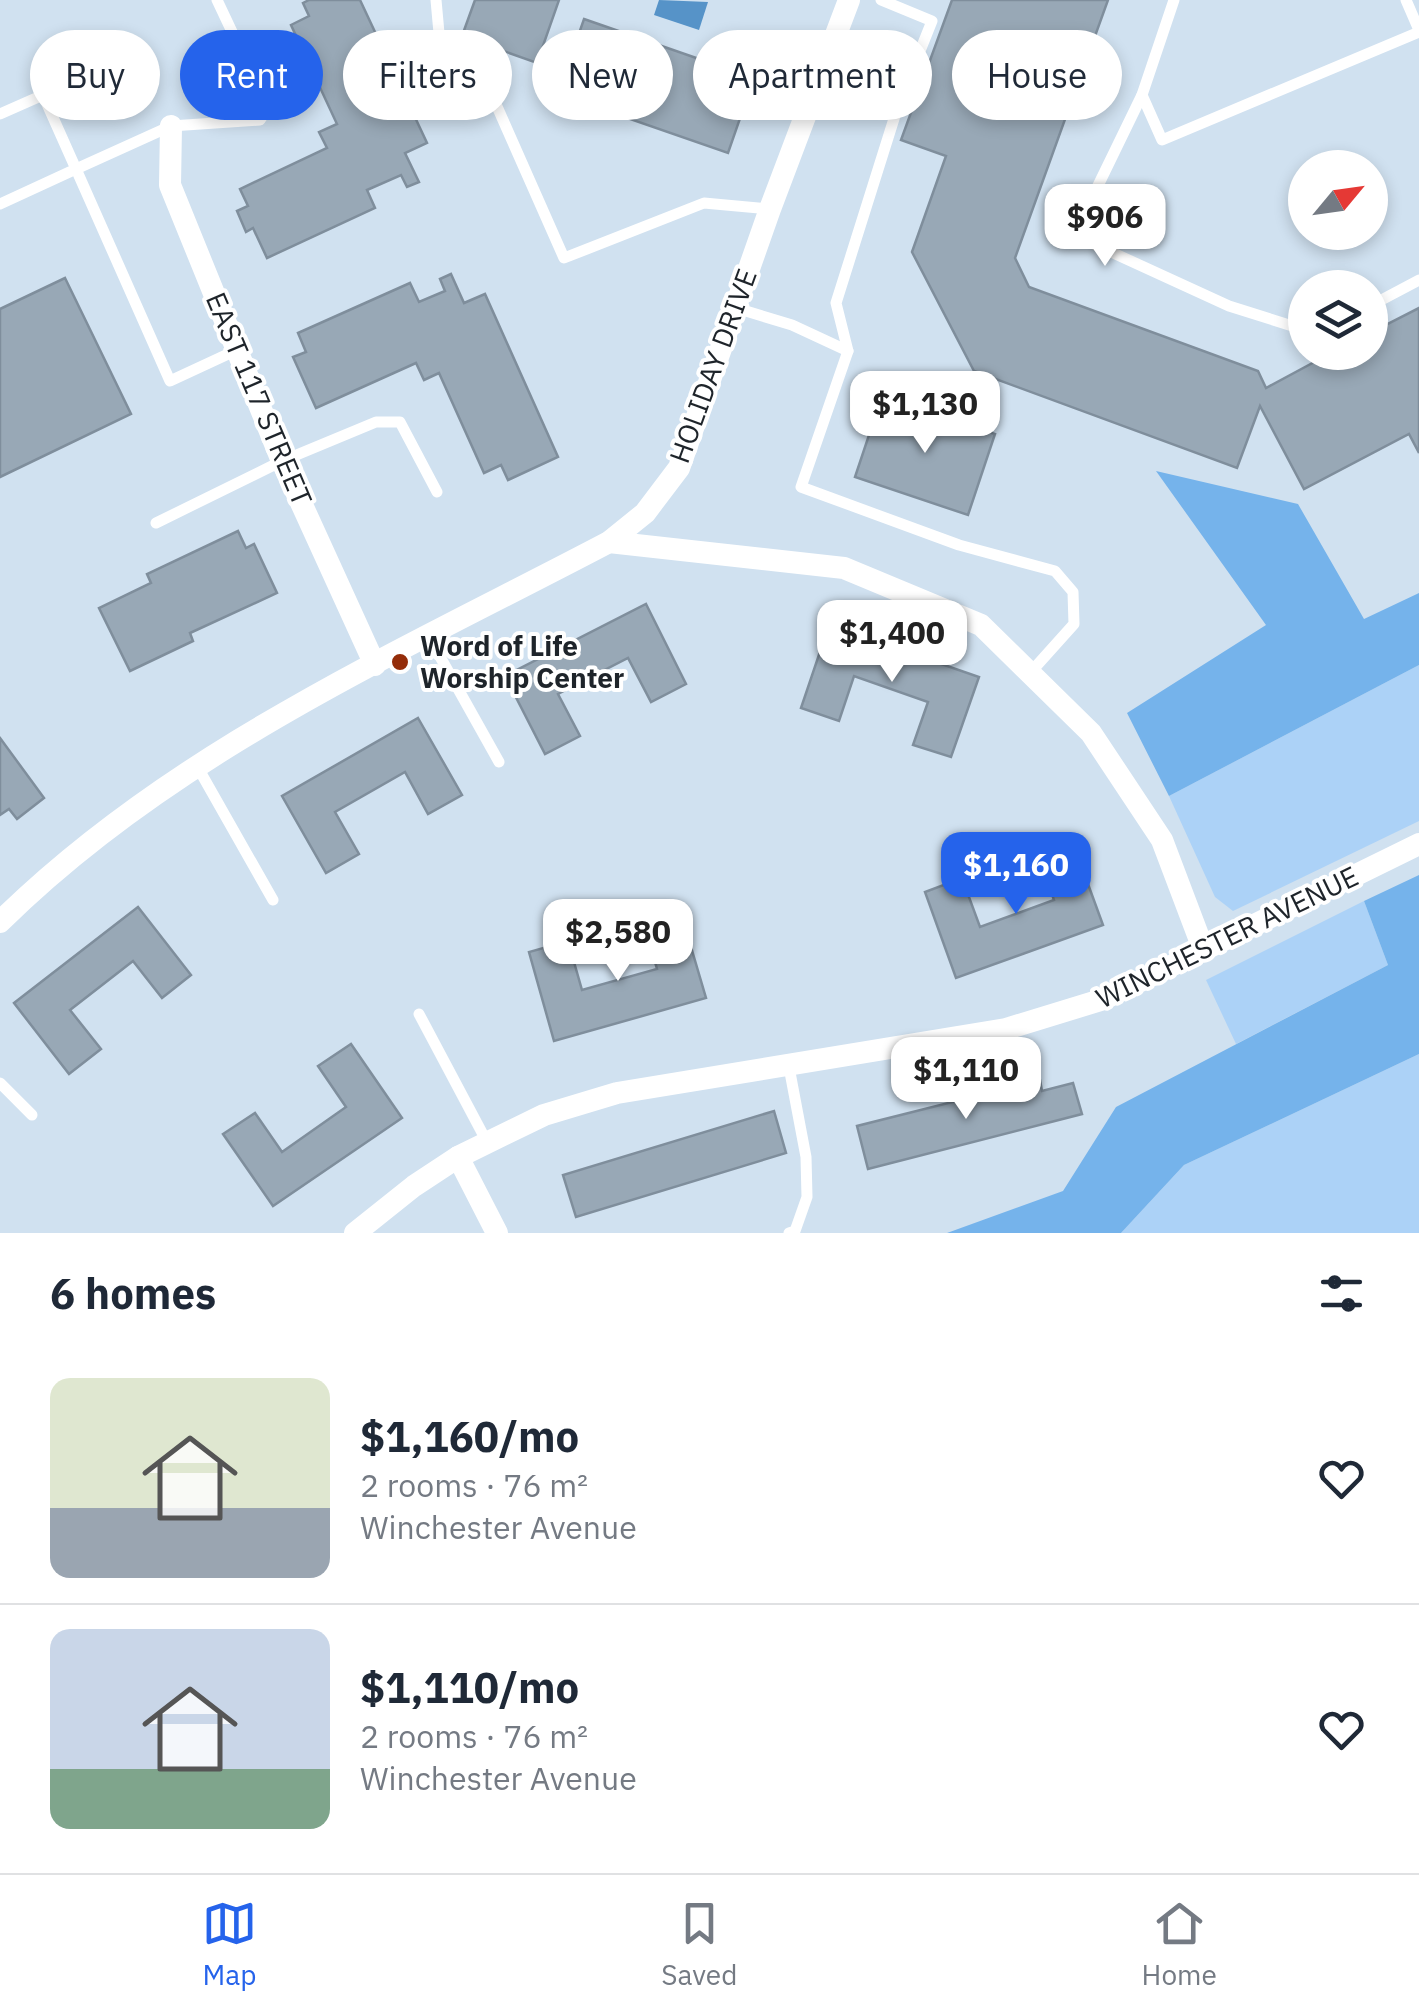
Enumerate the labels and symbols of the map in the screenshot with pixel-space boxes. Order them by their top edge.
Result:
north arrow [1288,150,1388,250]
pin: $906 [1046,184,1164,269]
street label: HOLIDAY DRIVE [660,264,765,468]
street label: EAST 117 STREET [198,286,321,511]
pin: $1,130 [844,371,1006,456]
pin: $1,400 [811,600,973,685]
place label: Word of Life Worship Center [420,627,624,696]
marker: Word of Life Worship Center [389,651,411,673]
pin: $1,160 [935,832,1097,917]
street label: WINCHESTER AVENUE [1089,857,1364,1016]
pin: $2,580 [537,899,699,984]
pin: $1,110 [885,1037,1047,1122]

